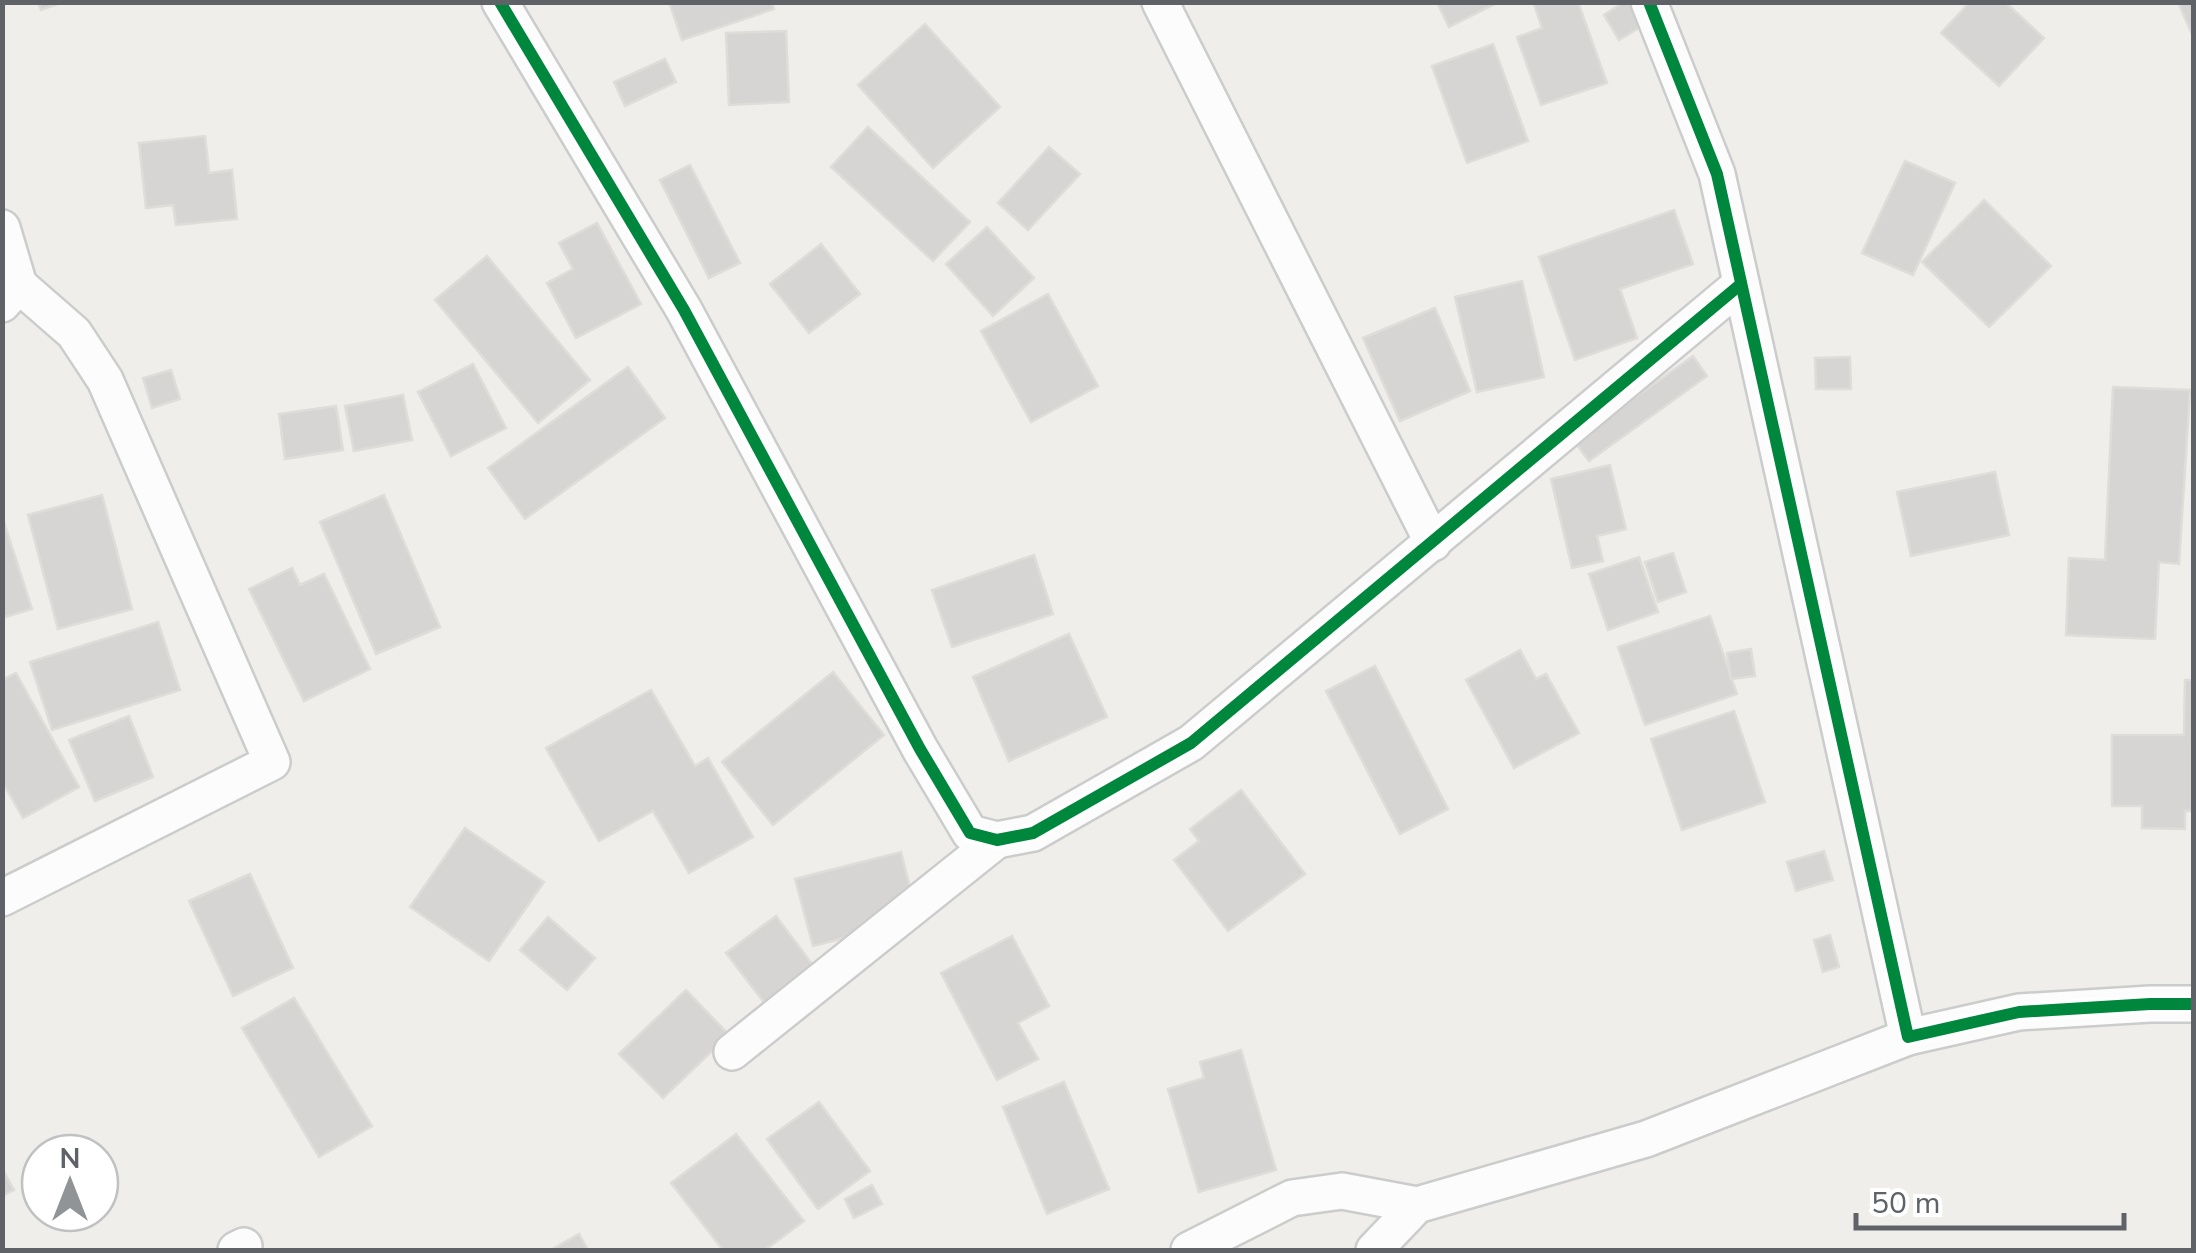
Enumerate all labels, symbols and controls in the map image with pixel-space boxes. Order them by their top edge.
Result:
north arrow [20,1133,120,1233]
text: N [60,1140,80,1178]
scale bar [1856,1168,2124,1230]
text: 50 m [1871,1183,1940,1224]

